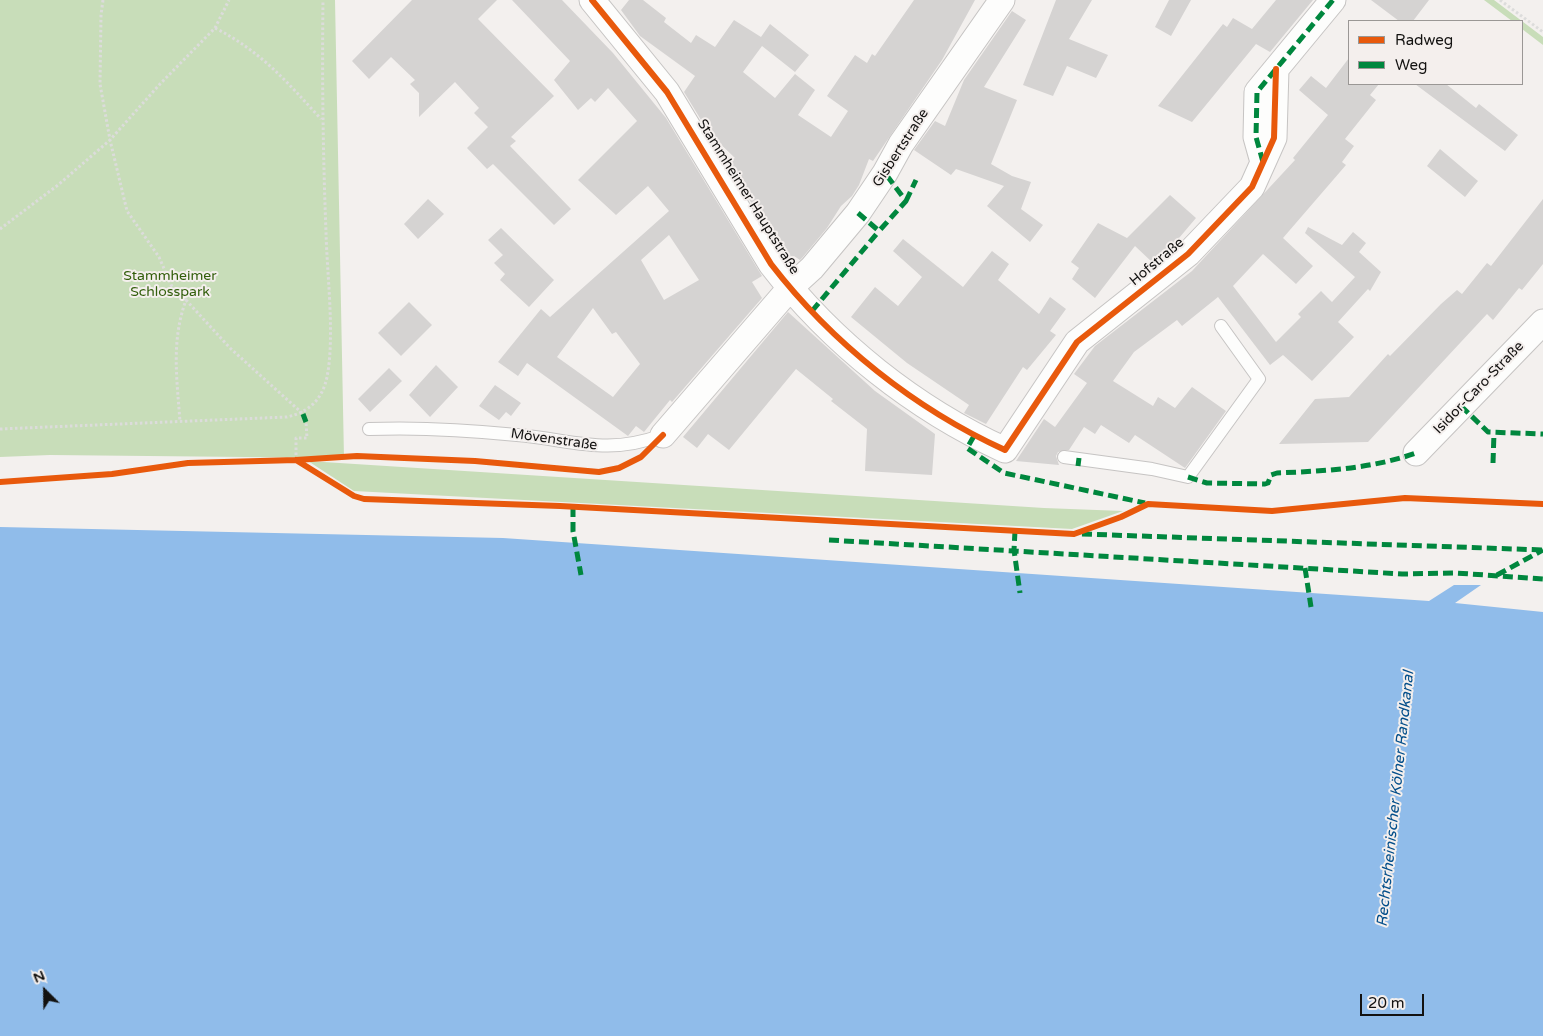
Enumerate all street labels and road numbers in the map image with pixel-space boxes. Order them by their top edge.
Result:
street label: Gisbertstraße [869,106,933,190]
street label: Stammheimer Hauptstraße [693,116,803,278]
street label: Hofstraße [1126,234,1188,290]
street label: Isidor-Caro-Straße [1430,338,1528,438]
street label: Mövenstraße [510,426,598,454]

